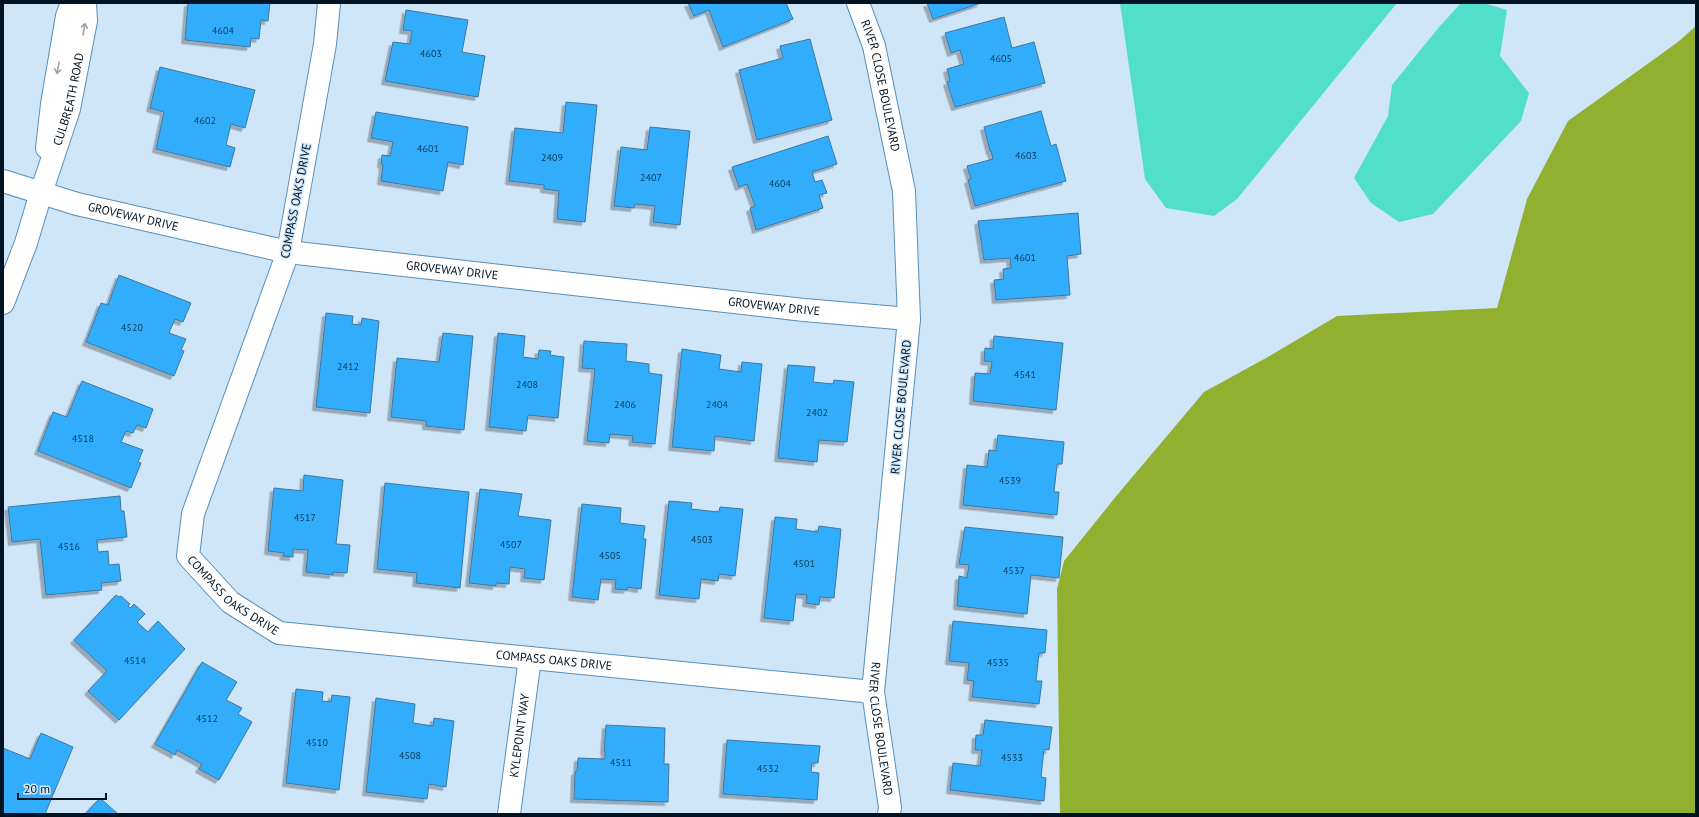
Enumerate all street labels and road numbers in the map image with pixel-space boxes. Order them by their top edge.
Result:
street label: RIVER CLOSE BOULEVARD [858,18,904,153]
street label: CULBREATH ROAD [49,51,87,147]
street label: COMPASS OAKS DRIVE [277,142,314,260]
street label: GROVEWAY DRIVE [86,199,180,234]
street label: GROVEWAY DRIVE [405,257,499,283]
street label: GROVEWAY DRIVE [727,294,821,318]
street label: RIVER CLOSE BOULEVARD [887,339,914,475]
street label: COMPASS OAKS DRIVE [184,552,282,638]
street label: COMPASS OAKS DRIVE [495,647,613,673]
street label: RIVER CLOSE BOULEVARD [866,661,896,797]
street label: KYLEPOINT WAY [506,693,532,778]

